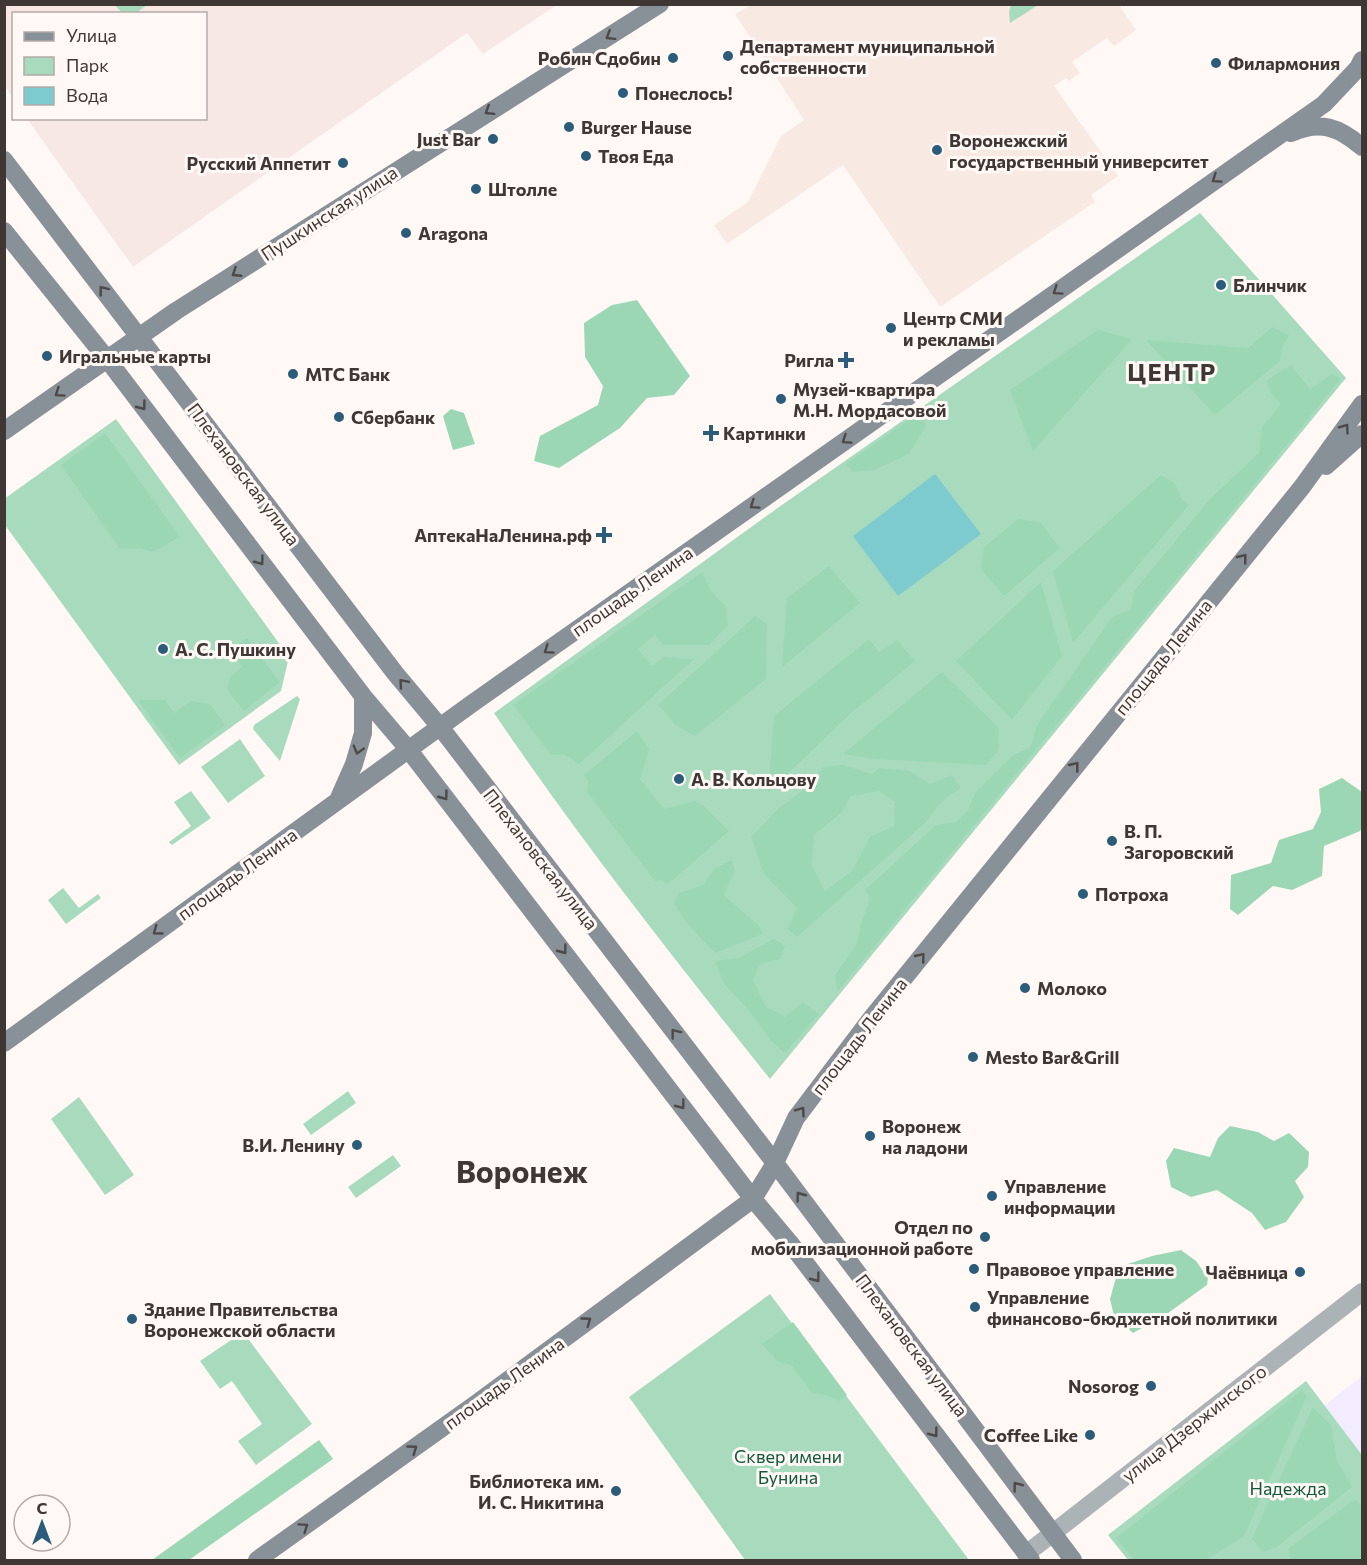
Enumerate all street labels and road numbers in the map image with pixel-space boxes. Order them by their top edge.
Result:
street label: Пушкинская улица [257,161,401,265]
street label: Плехановская улица [183,398,305,550]
street label: площадь Ленина [567,541,697,641]
street label: площадь Ленина [1110,595,1216,719]
street label: Плехановская улица [479,784,603,934]
street label: площадь Ленина [173,823,301,925]
street label: площадь Ленина [806,973,912,1099]
street label: Плехановская улица [851,1269,973,1421]
street label: площадь Ленина [440,1332,568,1434]
street label: улица Дзержинского [1117,1360,1271,1486]

